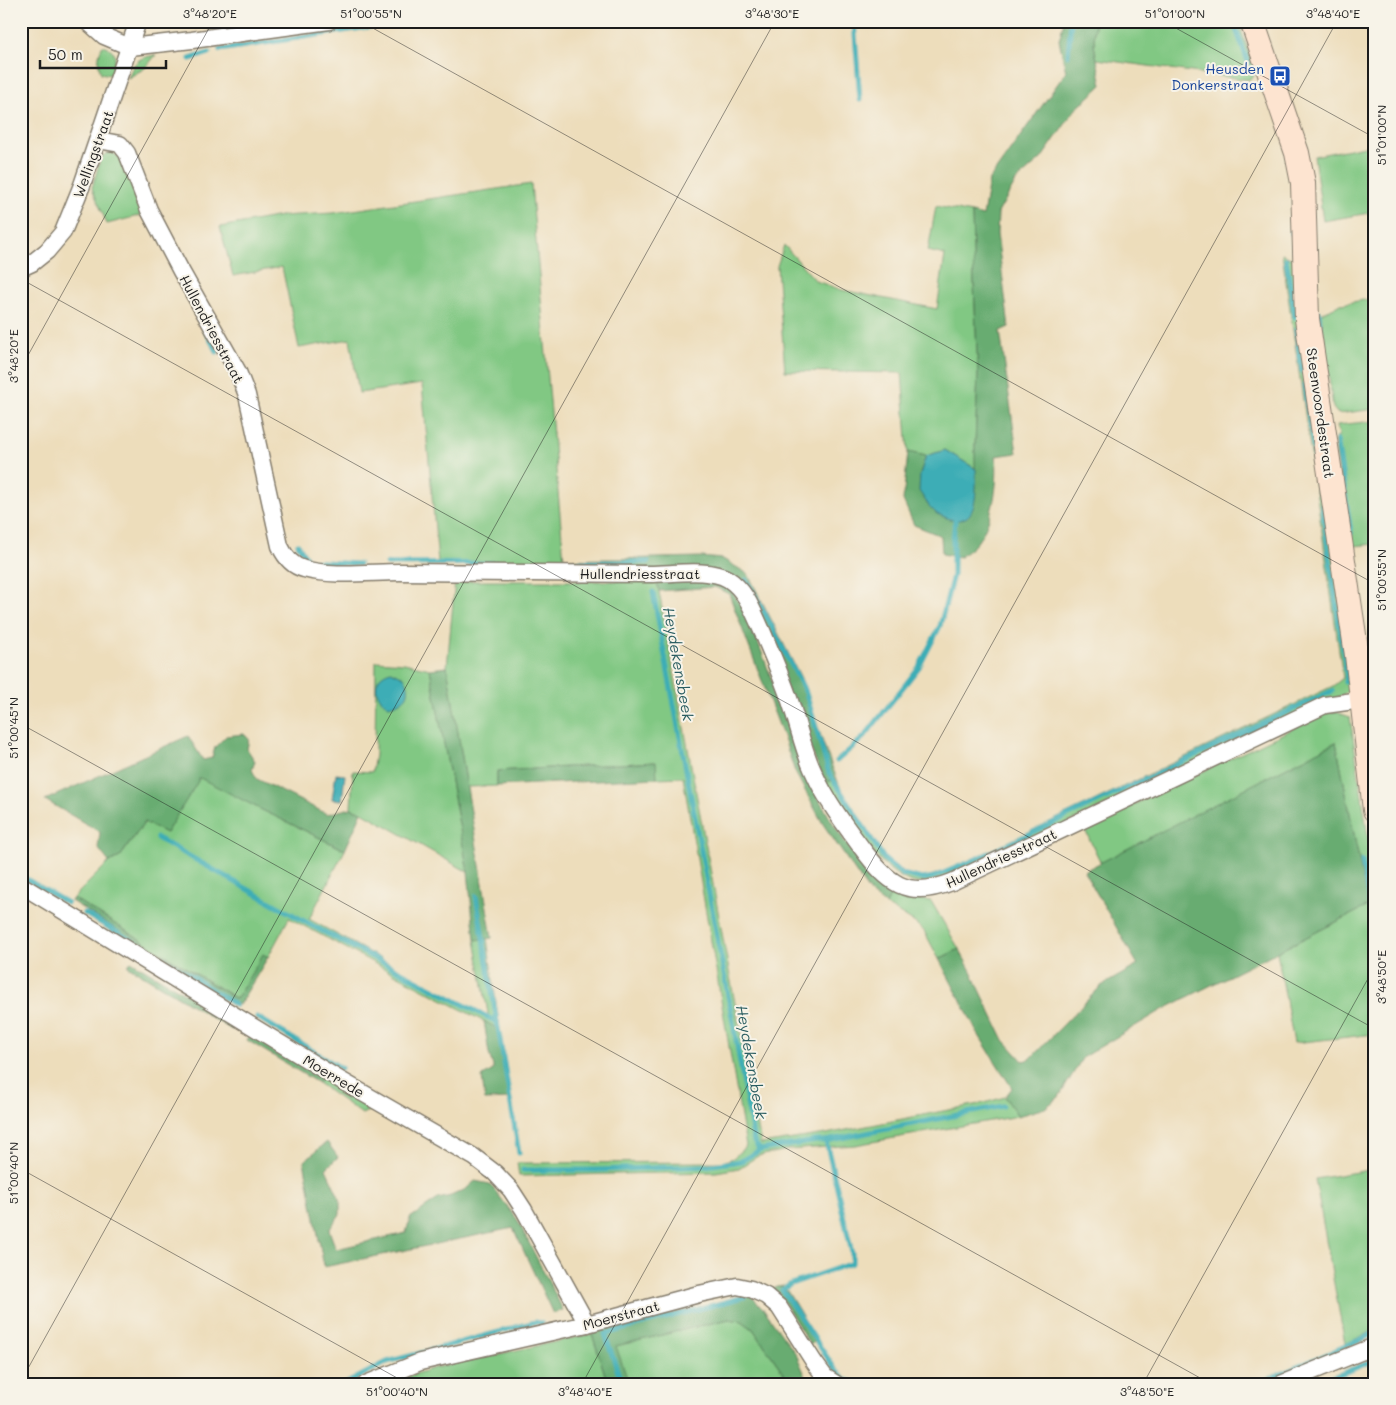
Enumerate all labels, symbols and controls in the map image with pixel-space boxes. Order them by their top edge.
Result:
text: 3°48'20"E [183,5,237,21]
text: 51°00'55"N [340,5,402,21]
text: 3°48'30"E [745,5,799,21]
text: 51°01'00"N [1145,5,1205,21]
text: 3°48'40"E [1306,5,1360,21]
scale bar [40,38,166,70]
text: 50 m [48,44,83,64]
place label: Heusden Donkerstraat [1172,59,1264,94]
bus stop icon: Heusden Donkerstraat [1268,64,1292,88]
text: 51°01'00"N [1373,105,1389,165]
street label: Wellingstraat [68,108,118,200]
street label: Hullendriesstraat [175,271,249,387]
text: 3°48'20"E [5,329,21,383]
street label: Steenvoordestraat [1302,347,1340,479]
text: 51°00'55"N [1373,549,1389,611]
street label: Hullendriesstraat [580,564,700,583]
water label: Heydekensbeek [659,605,699,724]
text: 51°00'45"N [5,697,21,759]
street label: Hullendriesstraat [942,824,1060,892]
text: 3°48'50"E [1373,950,1389,1004]
water label: Heydekensbeek [732,1003,772,1122]
street label: Moerrede [300,1050,368,1102]
text: 51°00'40"N [5,1142,21,1204]
street label: Moerstraat [581,1296,661,1334]
text: 51°00'40"N [366,1383,428,1399]
text: 3°48'40"E [558,1383,612,1399]
text: 3°48'50"E [1120,1383,1174,1399]

